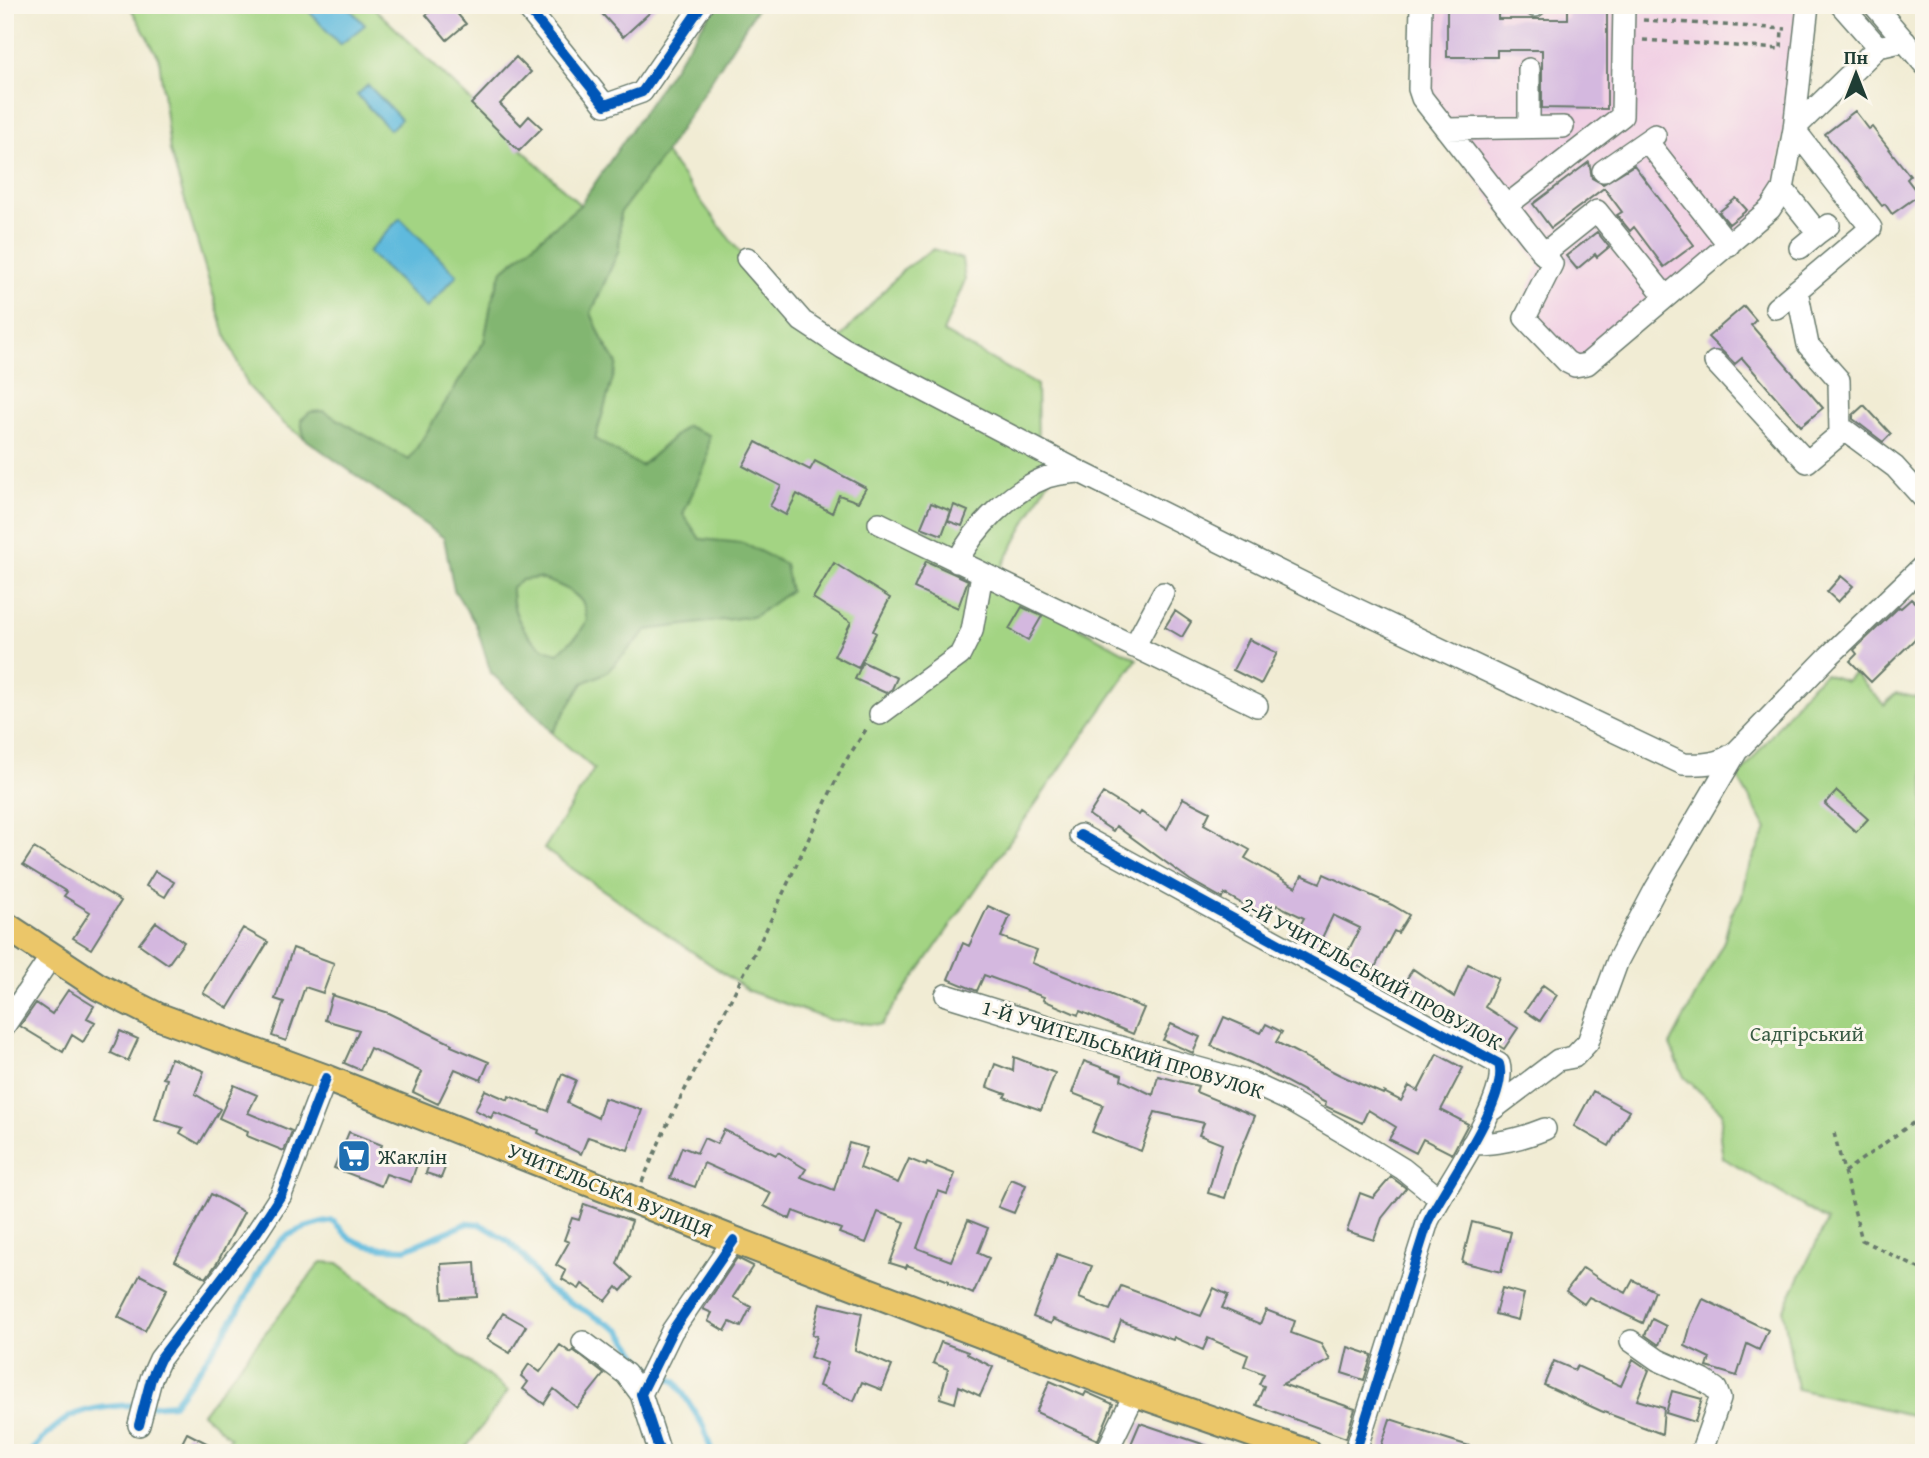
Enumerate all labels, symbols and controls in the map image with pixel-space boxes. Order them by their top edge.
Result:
north arrow [1820,38,1890,108]
text: Пн [1844,43,1869,71]
street label: 2-Й УЧИТЕЛЬСЬКИЙ ПРОВУЛОК [1236,888,1508,1058]
street label: 1-Й УЧИТЕЛЬСЬКИЙ ПРОВУЛОК [978,991,1268,1107]
park label: Садгірський [1750,1018,1864,1049]
street label: УЧИТЕЛЬСЬКА ВУЛИЦЯ [503,1135,717,1245]
supermarket icon: Жаклін [335,1137,373,1175]
place label: Жаклін [377,1141,447,1172]

